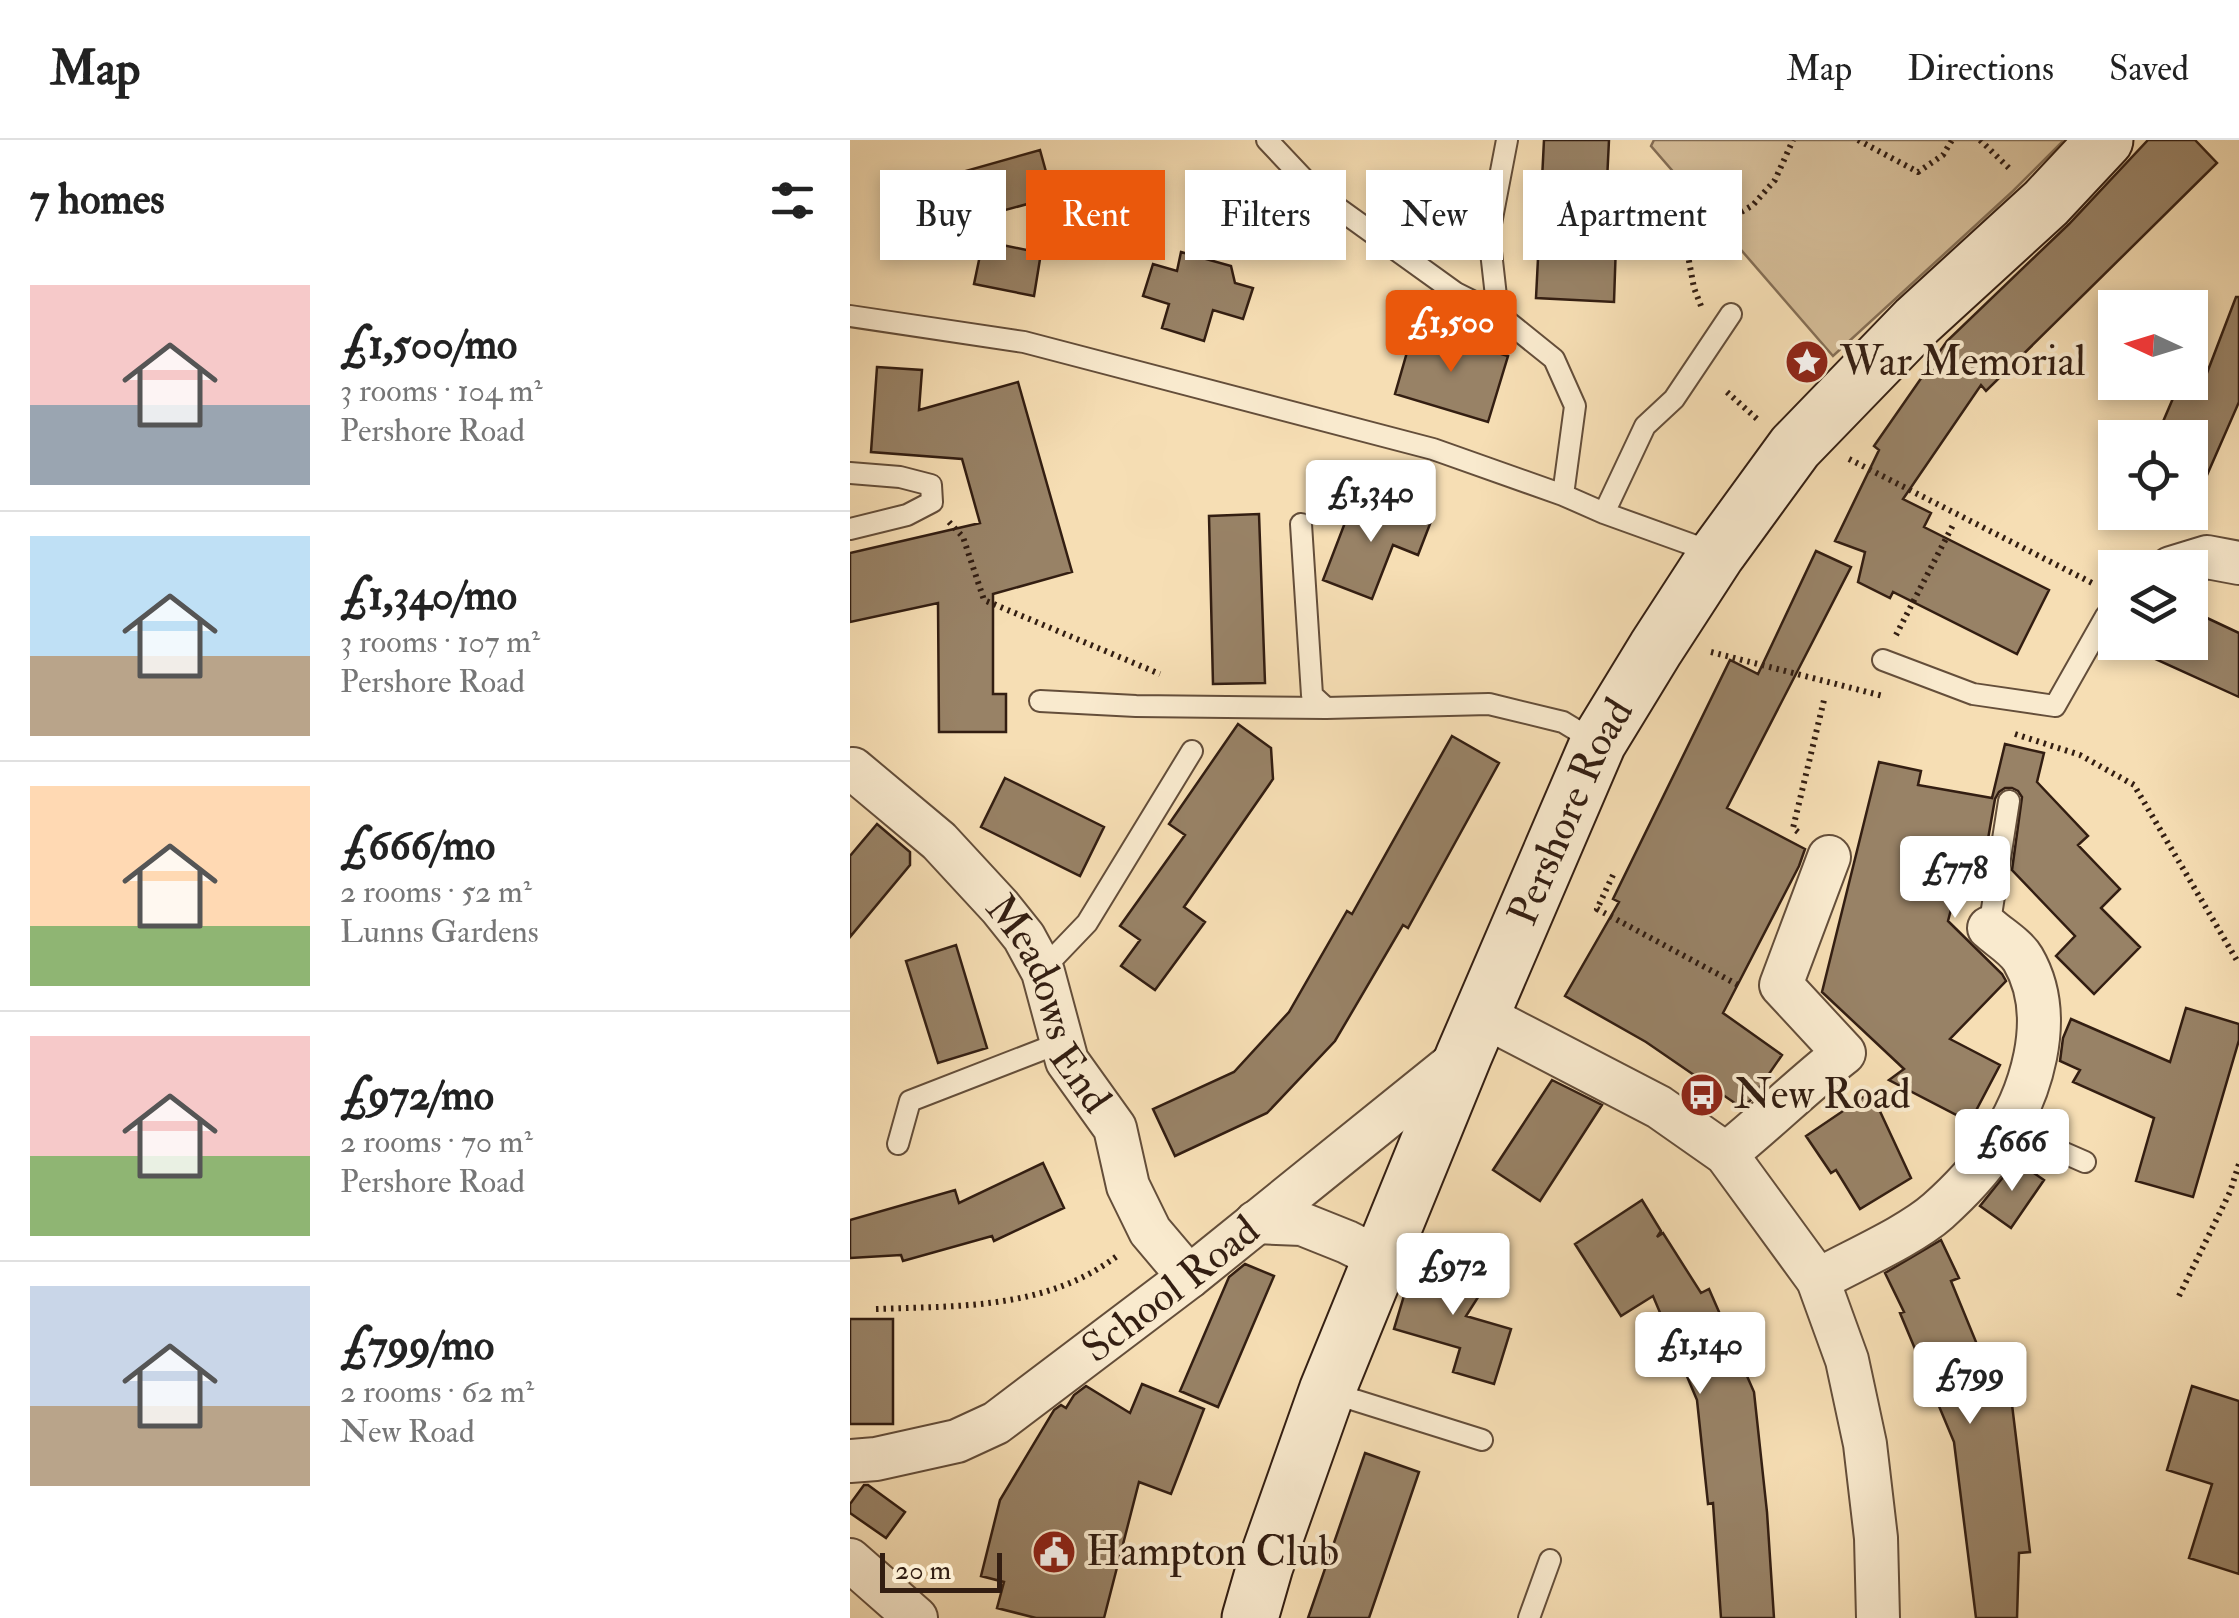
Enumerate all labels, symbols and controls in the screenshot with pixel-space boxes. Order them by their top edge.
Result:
text: Map [50,39,140,99]
text: Map [1786,47,1852,91]
text: Directions [1907,47,2054,91]
text: Saved [2109,47,2189,91]
chip: Buy [880,170,1006,260]
chip: Rent [1026,170,1165,260]
chip: Filters [1185,170,1346,260]
chip: New [1366,170,1503,260]
chip: Apartment [1523,170,1742,260]
icon: filters [765,173,820,228]
text: 7 homes [30,174,165,226]
pin: £1,500 [1370,290,1532,375]
north arrow [2098,290,2208,400]
map controls [2098,290,2208,660]
text: £1,500 [1408,302,1494,342]
text: £1,500/mo [340,319,517,371]
icon: home [110,325,230,445]
place label: War Memorial [1839,336,2086,388]
place icon: War Memorial [1784,339,1830,385]
text: 3 rooms · 104 m² [340,371,543,411]
text: Pershore Road [340,411,525,451]
button: locate [2098,420,2208,530]
pin: £1,340 [1290,460,1452,545]
text: £1,340 [1328,472,1414,512]
button: layers [2098,550,2208,660]
text: £1,340/mo [340,570,517,622]
icon: home [110,576,230,696]
text: 3 rooms · 107 m² [340,622,540,662]
text: Pershore Road [340,662,525,702]
street label: Pershore Road [1497,689,1645,933]
text: £666/mo [340,820,495,872]
icon: home [110,826,230,946]
pin: £778 [1896,836,2014,921]
text: £778 [1922,848,1988,888]
text: 2 rooms · 52 m² [340,872,532,912]
street label: Meadows End [974,884,1122,1124]
text: Lunns Gardens [340,912,539,952]
place label: New Road [1734,1069,1911,1121]
text: £972/mo [340,1070,494,1122]
bus stop icon: New Road [1679,1072,1725,1118]
icon: home [110,1076,230,1196]
pin: £666 [1953,1109,2071,1194]
text: £666 [1977,1121,2047,1161]
text: 2 rooms · 70 m² [340,1122,533,1162]
text: Pershore Road [340,1162,525,1202]
street label: School Road [1072,1204,1270,1374]
pin: £972 [1394,1233,1512,1318]
text: £972 [1419,1245,1487,1285]
pin: £1,140 [1619,1312,1781,1397]
text: £799/mo [340,1320,494,1372]
text: £1,140 [1657,1324,1743,1364]
icon: home [110,1326,230,1446]
pin: £799 [1911,1342,2029,1427]
text: £799 [1935,1354,2005,1394]
text: 2 rooms · 62 m² [340,1372,534,1412]
text: New Road [340,1412,475,1452]
place label: Hampton Club [1086,1526,1339,1578]
public building icon: Hampton Club [1031,1529,1077,1575]
scale bar [880,1548,1002,1592]
text: 20 m [895,1553,951,1588]

